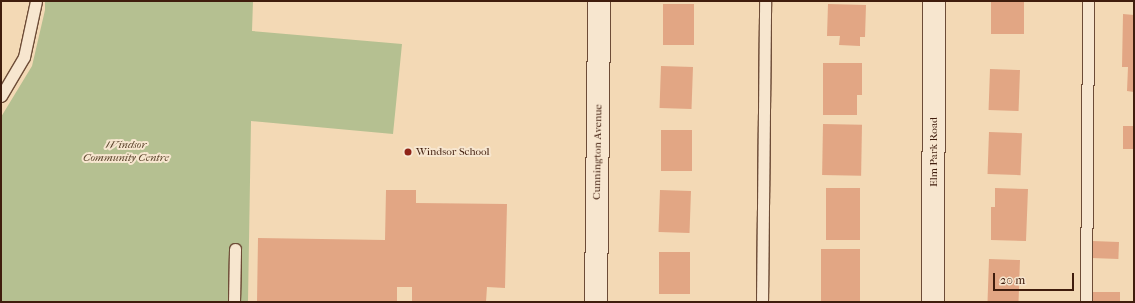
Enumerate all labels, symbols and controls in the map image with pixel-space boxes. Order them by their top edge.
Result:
street label: Cunnington Avenue [591,104,605,200]
street label: Elm Park Road [927,117,941,187]
park label: Windsor Community Centre [83,139,169,165]
place label: Windsor School [416,145,490,159]
marker: Windsor School [403,147,413,157]
scale bar [995,265,1076,291]
text: 20 m [1000,273,1025,287]

